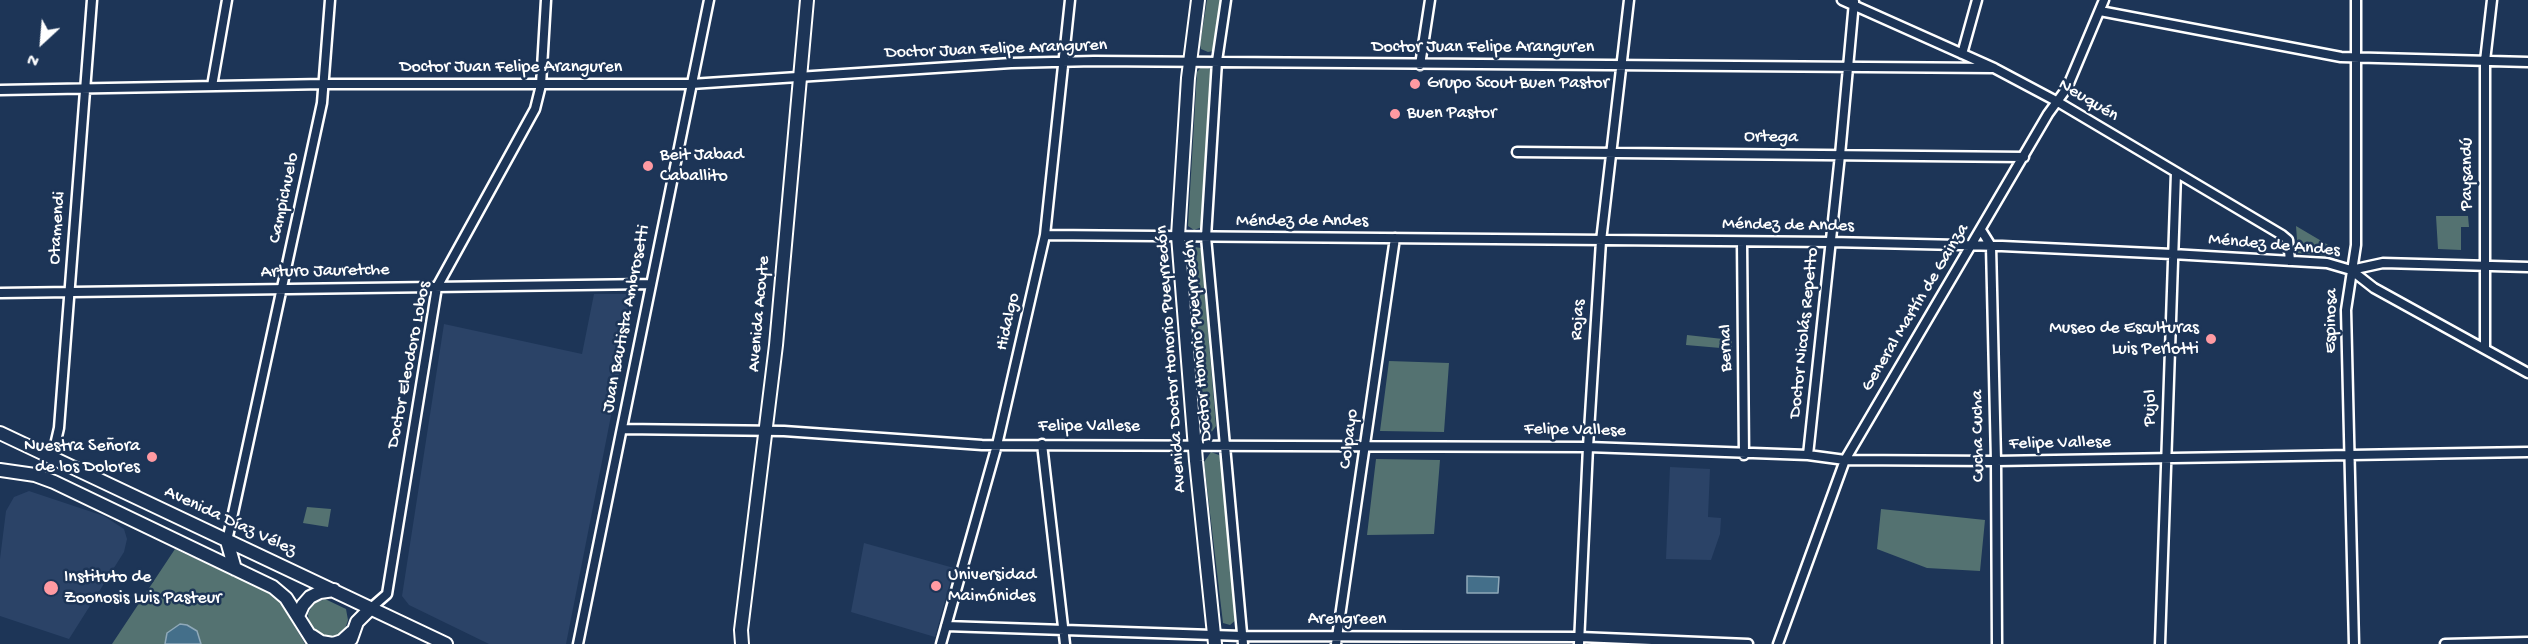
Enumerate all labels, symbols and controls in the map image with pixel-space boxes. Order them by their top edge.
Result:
north arrow [12,12,72,72]
street label: Doctor Juan Felipe Aranguren [884,35,1108,65]
street label: Doctor Juan Felipe Aranguren [1372,37,1594,59]
text: N [25,48,43,69]
street label: Doctor Juan Felipe Aranguren [400,57,622,79]
place label: Grupo Scout Buen Pastor [1427,73,1609,95]
street label: Neuquén [2054,75,2122,127]
marker: Grupo Scout Buen Pastor [1408,77,1422,91]
place label: Buen Pastor [1407,103,1496,125]
marker: Buen Pastor [1388,107,1402,121]
street label: Ortega [1744,127,1798,149]
street label: Paysandú [2457,138,2479,210]
place label: Beit Jabad Caballito [660,145,744,188]
street label: Campichuelo [265,151,305,245]
marker: Beit Jabad Caballito [641,159,655,173]
street label: Otamendi [45,191,71,265]
street label: Méndez de Andes [1236,211,1368,233]
street label: Méndez de Andes [1722,214,1854,238]
street label: General Martín de Gainza [1857,220,1975,396]
street label: Juan Bautista Ambrosetti [598,223,656,415]
street label: Avenida Doctor Honorio Pueyrredón [1152,225,1192,493]
street label: Méndez de Andes [2207,229,2341,263]
street label: Doctor Honorio Pueyrredón [1179,239,1219,443]
street label: Doctor Nicolás Repetto [1785,247,1825,419]
street label: Avenida Acoyte [744,255,776,373]
street label: Arturo Jauretche [260,260,390,284]
street label: Doctor Eleodoro Lobos [383,280,437,450]
street label: Espinosa [2321,288,2343,354]
street label: Hidalgo [992,291,1026,353]
street label: Rojas [1567,299,1591,341]
place label: Museo de Esculturas Luis Perlotti [2049,318,2199,360]
street label: Bernal [1716,324,1738,372]
marker: Museo de Esculturas Luis Perlotti [2204,332,2218,346]
street label: Pujol [2140,389,2162,427]
street label: Cucha Cucha [1967,390,1991,482]
street label: Colpayo [1336,408,1364,470]
street label: Felipe Vallese [1038,416,1140,438]
street label: Felipe Vallese [1524,419,1626,443]
street label: Felipe Vallese [2009,432,2111,456]
place label: Nuestra Señora de los Dolores [24,436,140,478]
marker: Nuestra Señora de los Dolores [145,450,159,464]
street label: Avenida Díaz Vélez [160,482,300,562]
place label: Universidad Maimónides [948,565,1036,608]
place label: Instituto de Zoonosis Luis Pasteur [64,567,221,610]
marker: Instituto de Zoonosis Luis Pasteur [42,579,60,597]
marker: Universidad Maimónides [929,579,943,593]
street label: Arengreen [1308,609,1386,631]

